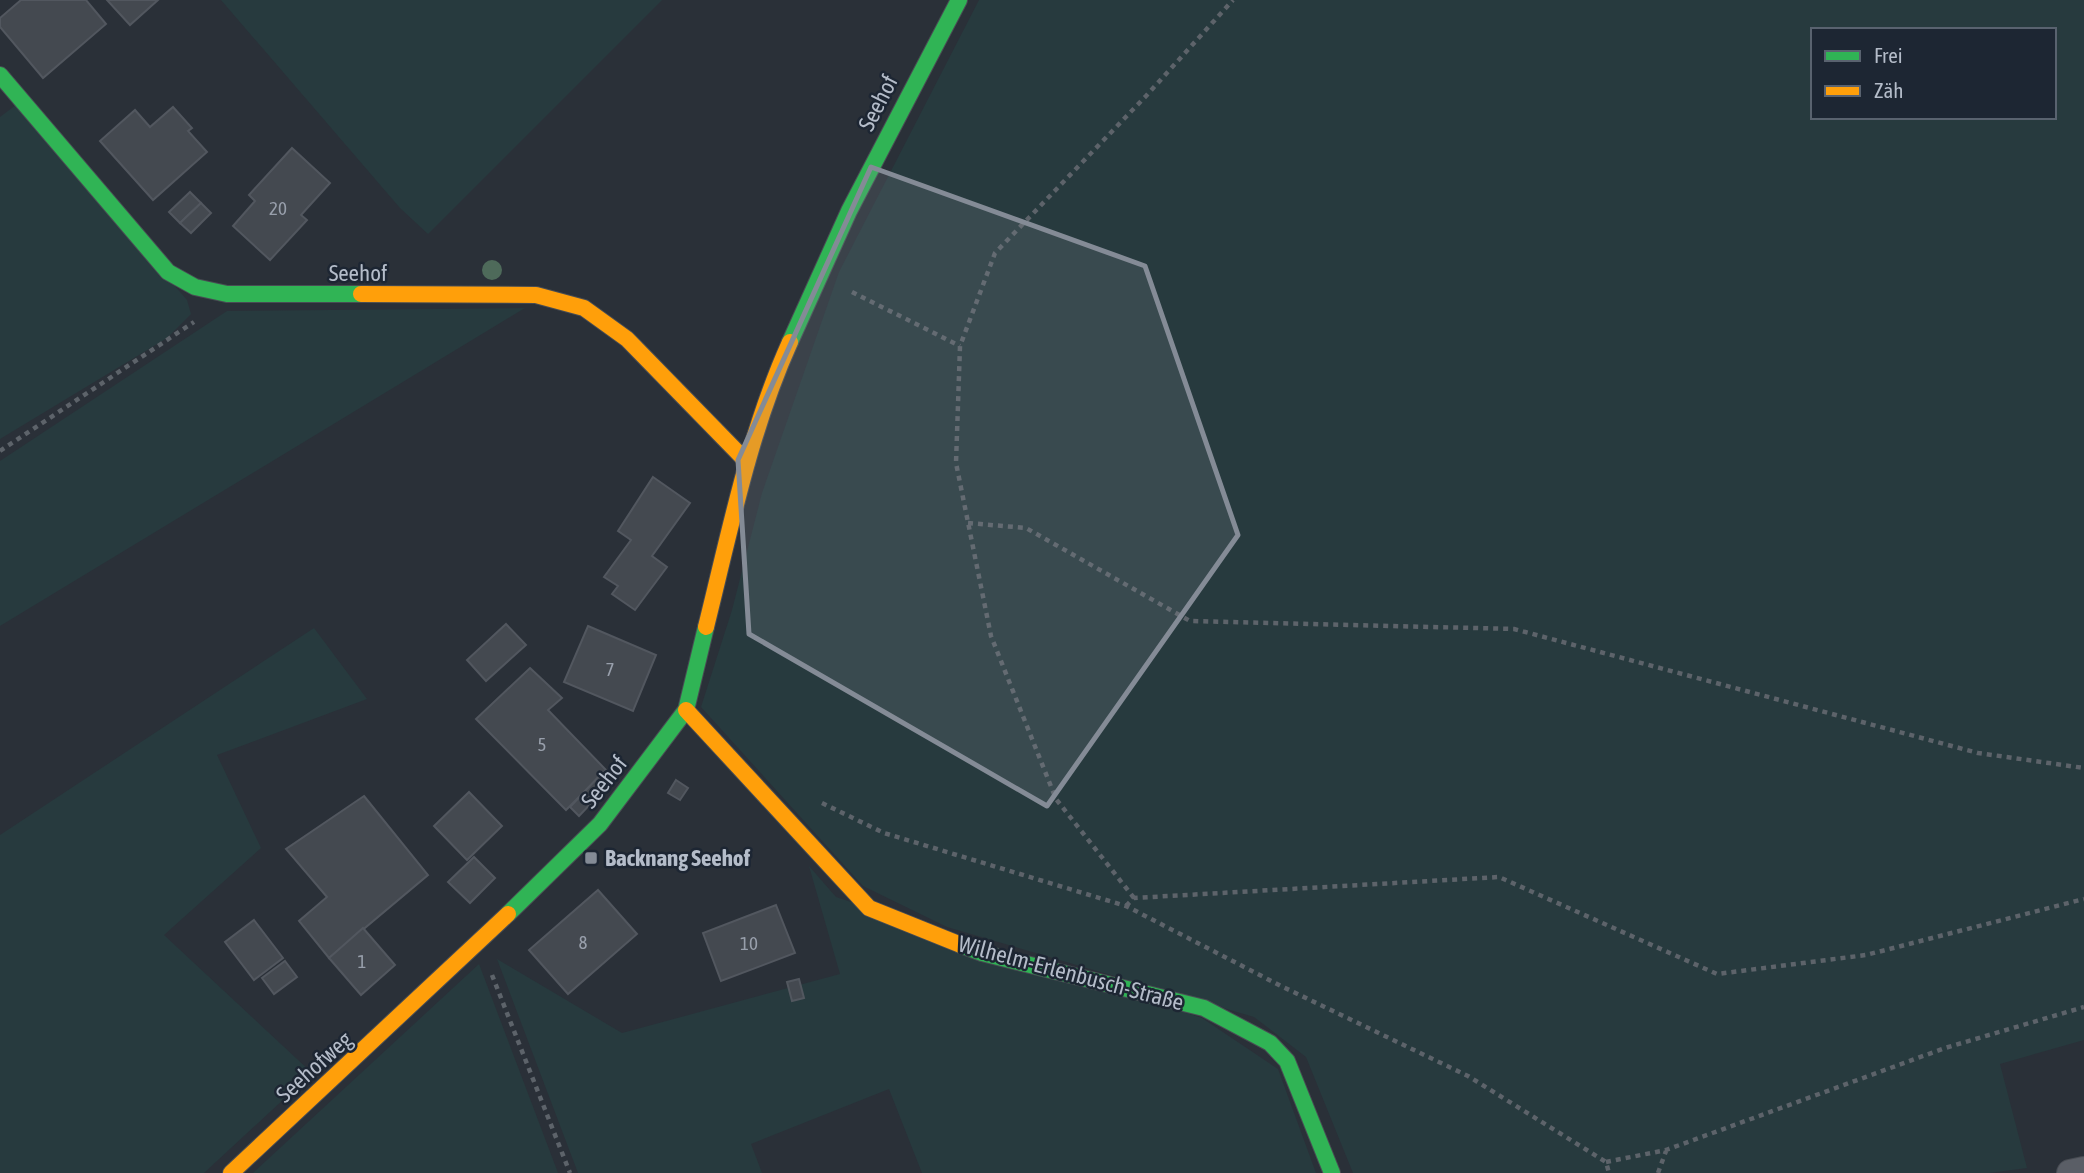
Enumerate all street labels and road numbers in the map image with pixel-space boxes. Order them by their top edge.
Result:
street label: Seehof [853,71,903,135]
street label: Seehof [329,260,387,286]
street label: Seehof [576,751,632,813]
street label: Wilhelm-Erlenbusch-Straße [955,930,1187,1016]
street label: Seehofweg [271,1026,357,1108]

